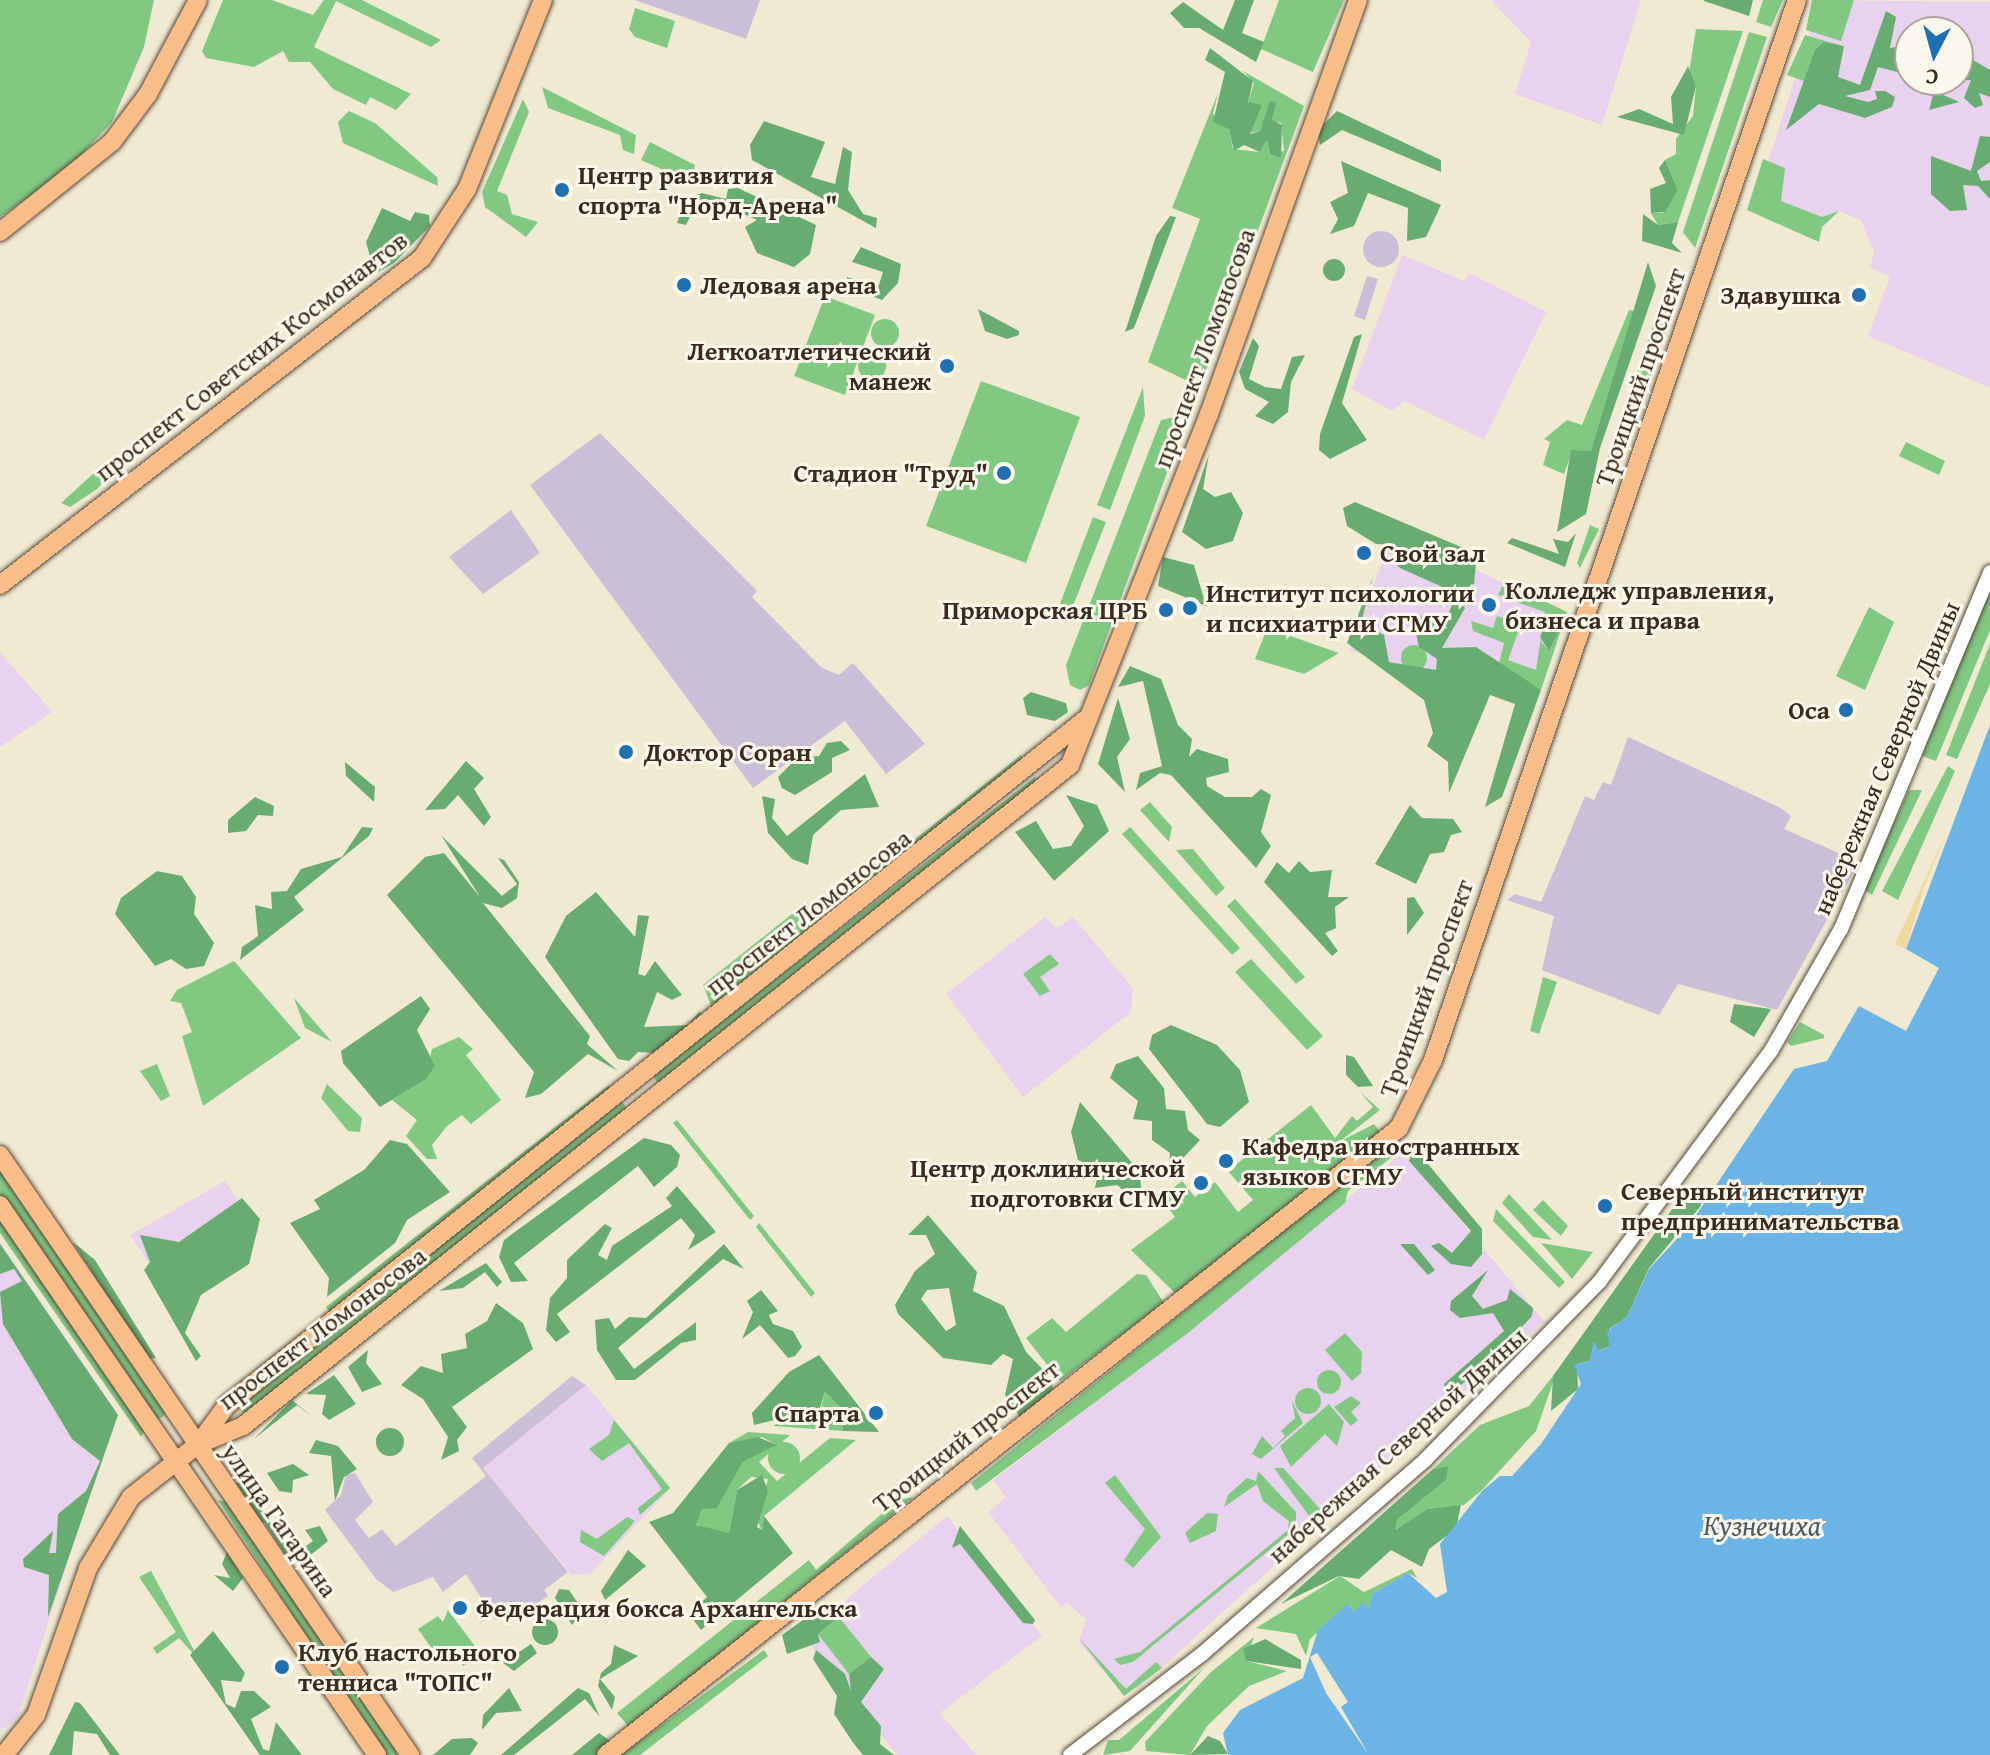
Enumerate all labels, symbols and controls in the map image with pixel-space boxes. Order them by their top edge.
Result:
north arrow [1894,16,1974,96]
text: С [1924,61,1940,94]
place label: Центр развития спорта "Норд-Арена" [578,159,838,220]
marker: Центр развития спорта "Норд-Арена" [553,181,571,199]
street label: проспект Советских Космонавтов [89,224,413,488]
street label: проспект Ломоносова [1146,224,1262,472]
street label: Троицкий проспект [1588,264,1692,490]
place label: Ледовая арена [700,269,877,301]
marker: Ледовая арена [675,276,693,294]
place label: Здавушка [1720,279,1841,311]
marker: Здавушка [1848,284,1870,306]
place label: Легкоатлетический манеж [687,335,931,396]
marker: Легкоатлетический манеж [938,357,956,375]
place label: Стадион "Труд" [793,457,988,489]
marker: Стадион "Труд" [995,464,1013,482]
place label: Свой зал [1380,537,1485,569]
marker: Свой зал [1355,544,1373,562]
place label: Колледж управления, бизнеса и права [1505,574,1774,636]
place label: Институт психологии и психиатрии СГМУ [1206,577,1474,638]
place label: Приморская ЦРБ [942,594,1148,626]
marker: Колледж управления, бизнеса и права [1480,596,1498,614]
street label: набережная Северной Двины [1806,597,1966,919]
marker: Приморская ЦРБ [1155,599,1177,621]
marker: Институт психологии и психиатрии СГМУ [1181,599,1199,617]
place label: Оса [1788,694,1830,726]
marker: Оса [1837,701,1855,719]
place label: Доктор Соран [644,736,812,768]
marker: Доктор Соран [615,741,637,763]
street label: проспект Ломоносова [699,822,917,1002]
street label: Троицкий проспект [1372,875,1480,1101]
place label: Кафедра иностранных языков СГМУ [1242,1130,1519,1192]
place label: Центр доклинической подготовки СГМУ [910,1152,1185,1214]
marker: Кафедра иностранных языков СГМУ [1217,1152,1235,1170]
marker: Центр доклинической подготовки СГМУ [1192,1174,1210,1192]
place label: Северный институт предпринимательства [1621,1175,1900,1236]
marker: Северный институт предпринимательства [1596,1197,1614,1215]
street label: проспект Ломоносова [212,1240,432,1416]
street label: набережная Северной Двины [1261,1321,1533,1569]
street label: Троицкий проспект [866,1353,1066,1519]
place label: Спарта [775,1397,860,1429]
marker: Спарта [867,1404,885,1422]
street label: улица Гагарина [215,1437,345,1603]
water label: Кузнечиха [1703,1508,1821,1542]
place label: Федерация бокса Архангельска [476,1592,857,1624]
marker: Федерация бокса Архангельска [451,1599,469,1617]
place label: Клуб настольного тенниса "ТОПС" [298,1636,517,1698]
marker: Клуб настольного тенниса "ТОПС" [273,1658,291,1676]

